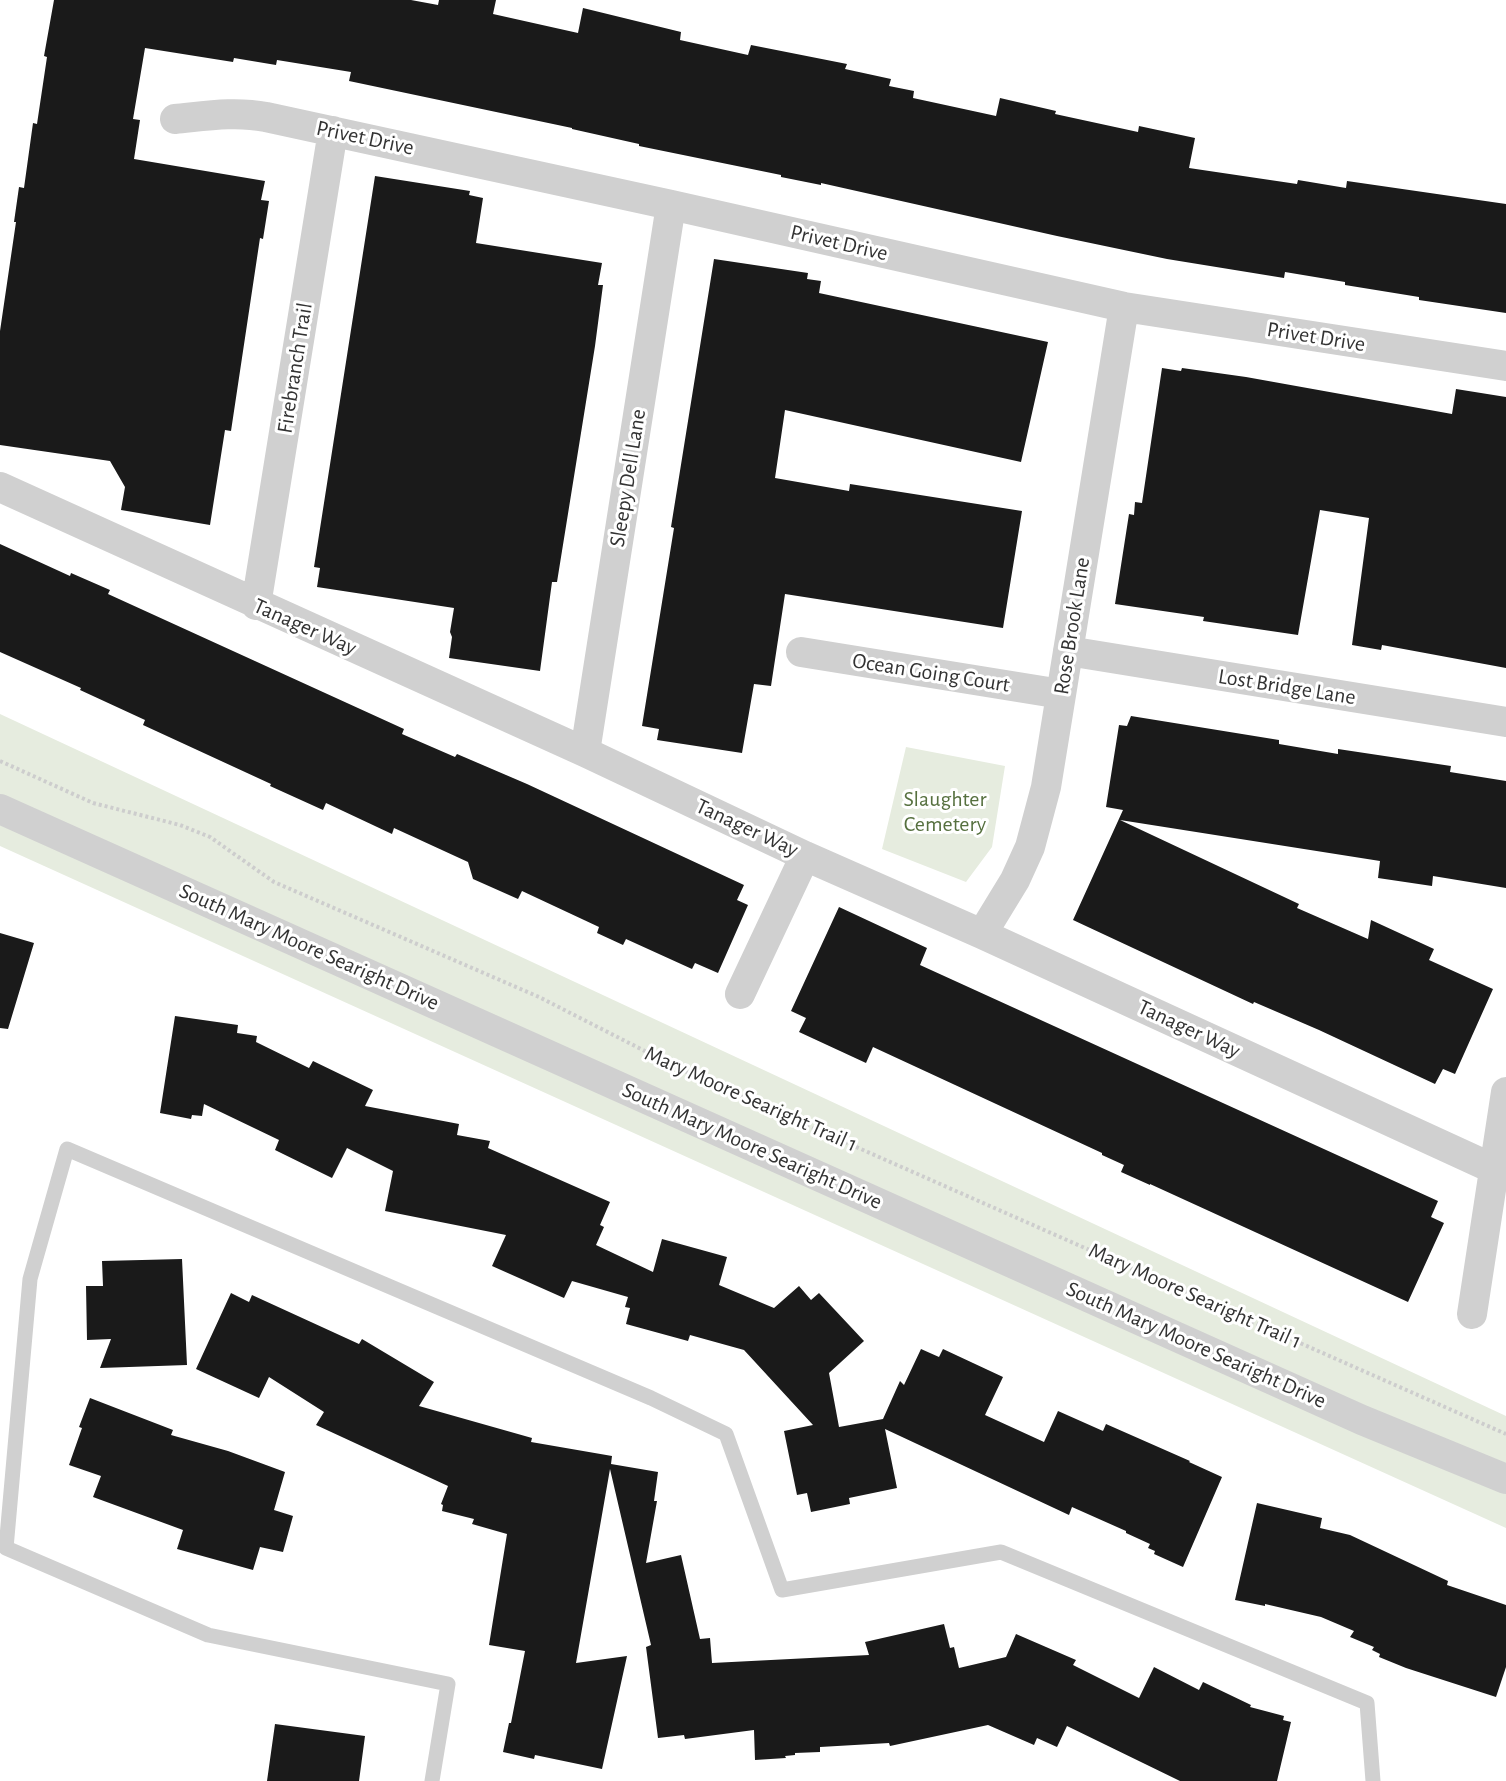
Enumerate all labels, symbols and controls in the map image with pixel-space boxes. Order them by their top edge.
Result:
street label: Privet Drive [314,115,416,161]
street label: Privet Drive [788,219,890,267]
street label: Firebranch Trail [272,301,318,435]
street label: Privet Drive [1265,316,1367,358]
street label: Sleepy Dell Lane [604,407,652,549]
street label: Rose Brook Lane [1048,555,1096,697]
street label: Tanager Way [249,593,361,661]
street label: Ocean Going Court [850,648,1012,698]
street label: Lost Bridge Lane [1216,663,1358,711]
park label: Slaughter Cemetery [903,786,987,837]
street label: Tanager Way [692,793,802,863]
street label: South Mary Moore Searight Drive [175,878,443,1016]
street label: Tanager Way [1134,994,1244,1064]
street label: Mary Moore Searight Trail 1 [640,1040,862,1158]
street label: South Mary Moore Searight Drive [618,1077,886,1215]
street label: Mary Moore Searight Trail 1 [1084,1237,1306,1355]
street label: South Mary Moore Searight Drive [1062,1276,1330,1414]

